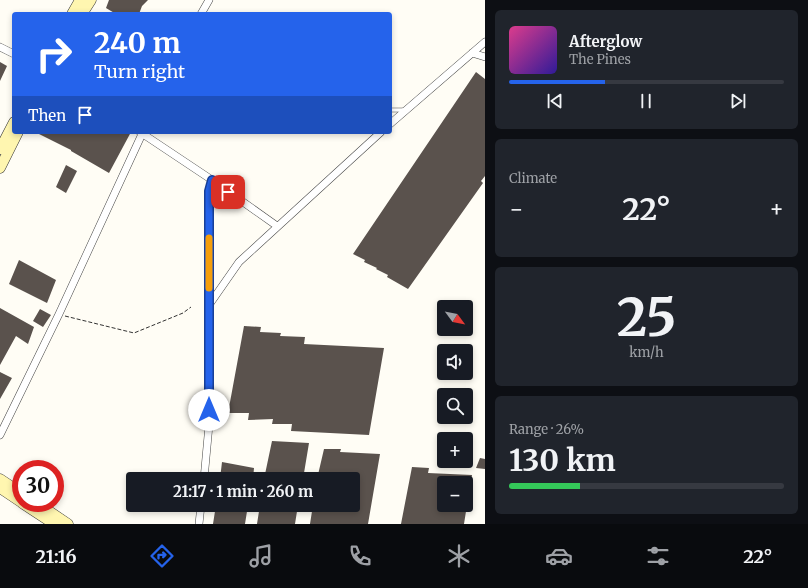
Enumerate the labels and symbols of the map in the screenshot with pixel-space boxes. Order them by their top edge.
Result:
pin [211,175,245,209]
north arrow [437,300,473,336]
position arrow [188,389,230,431]
speed limit sign: 30 [12,460,64,512]

